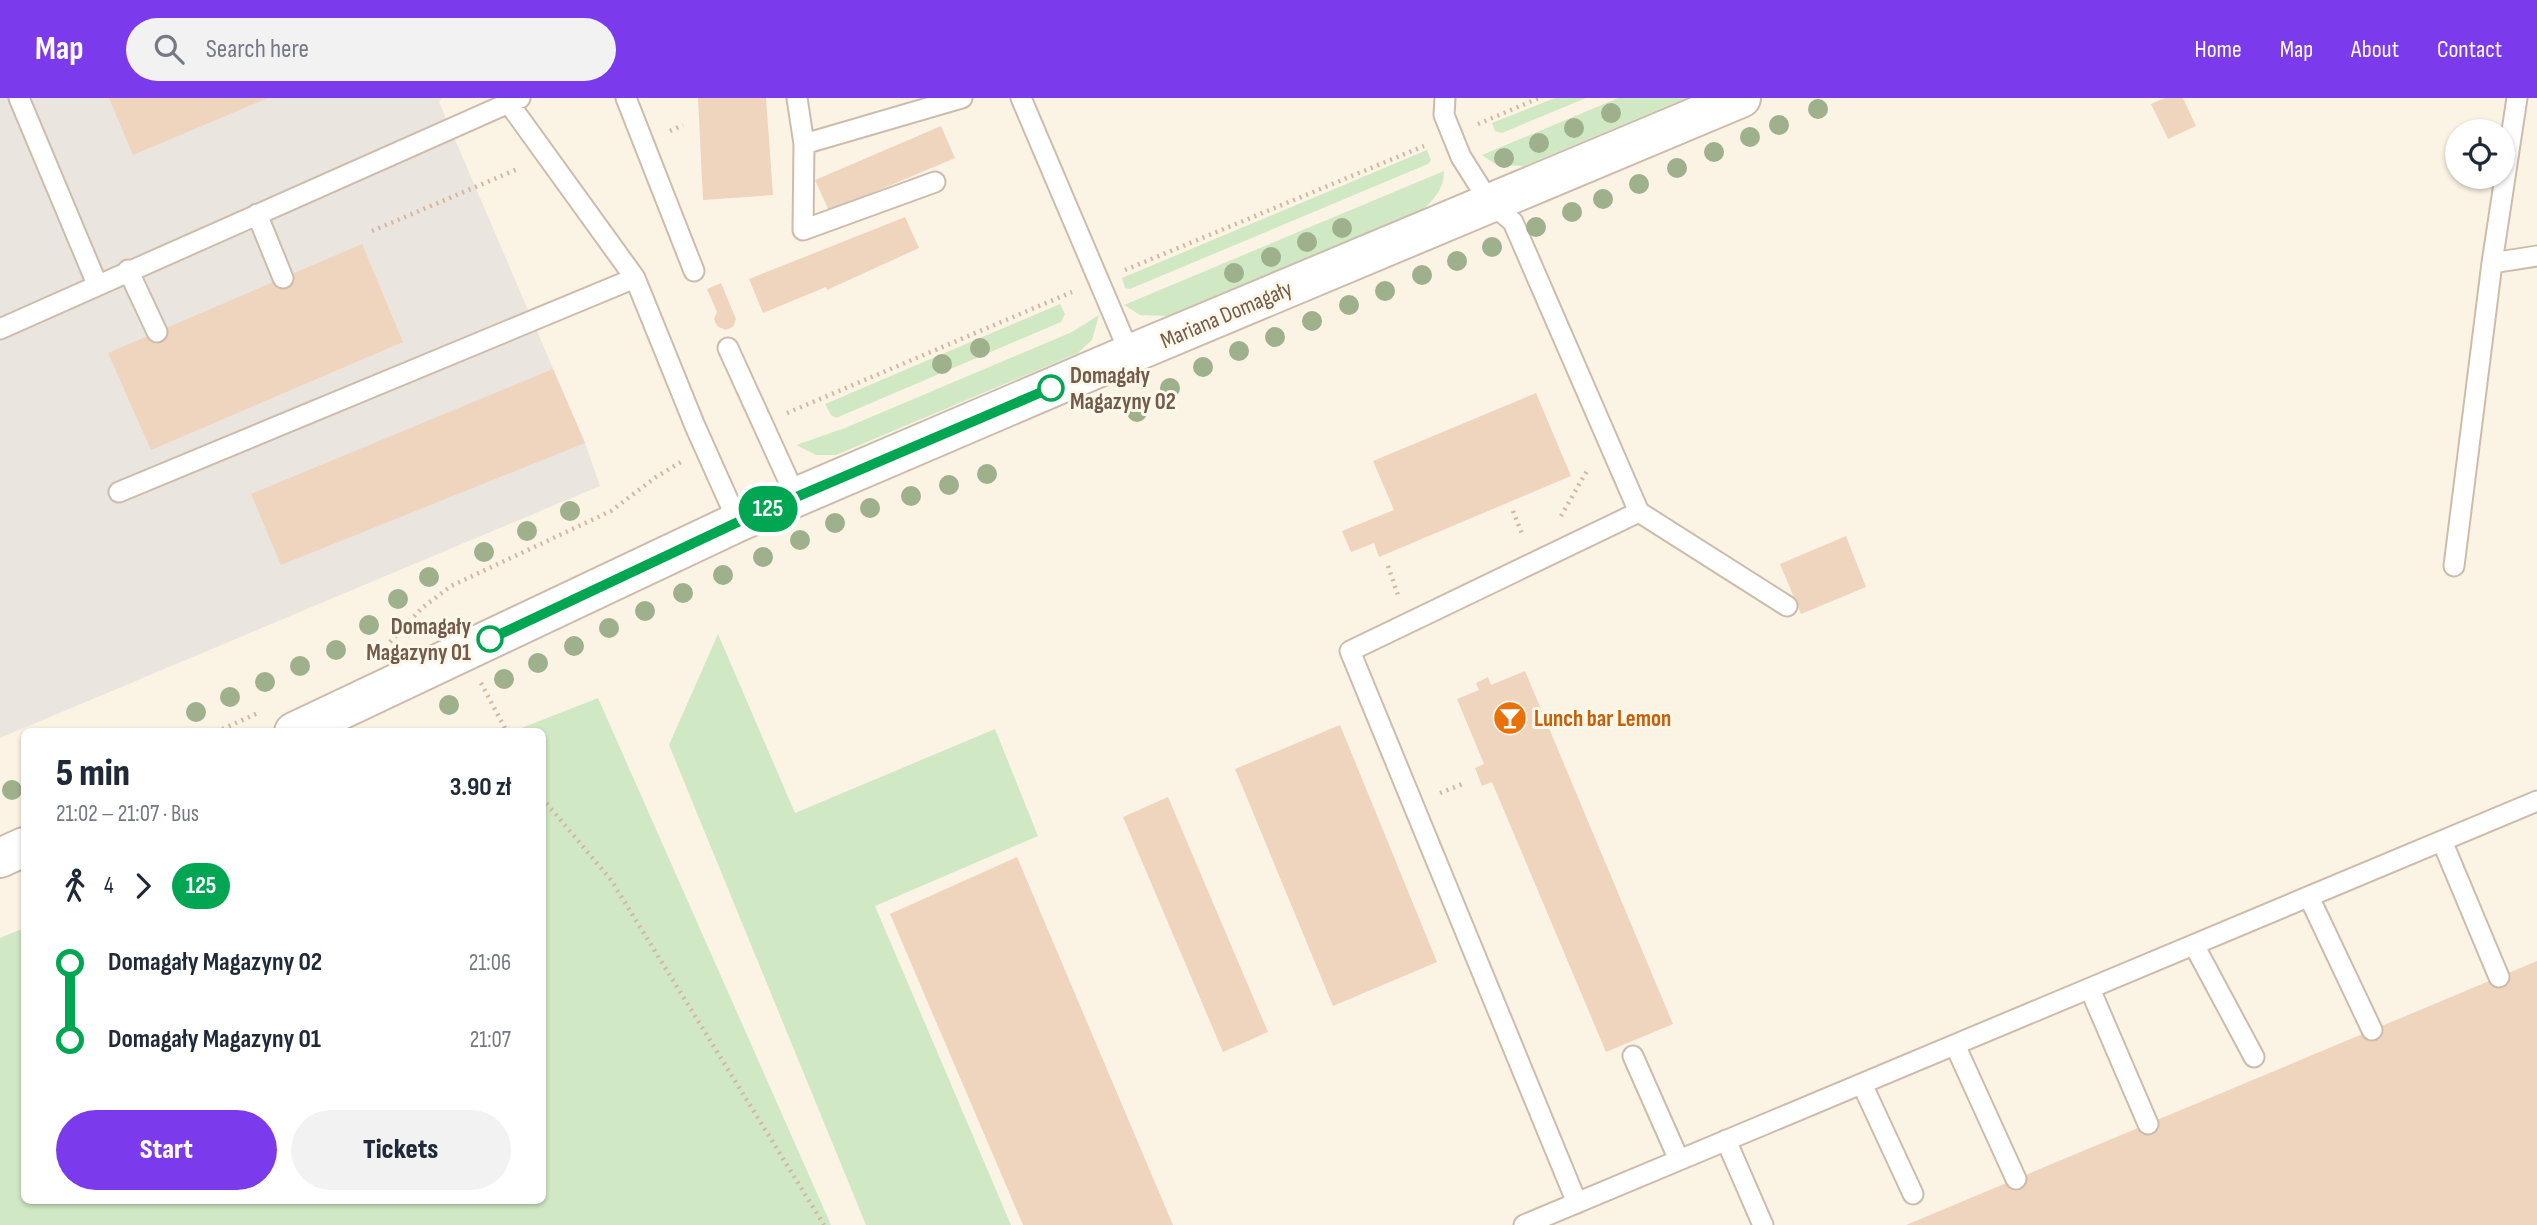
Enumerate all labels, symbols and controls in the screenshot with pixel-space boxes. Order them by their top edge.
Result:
search box [126,18,616,81]
text: Map [35,29,84,69]
icon: search [150,30,188,68]
text: Search here [206,34,309,65]
text: Home [2194,35,2242,64]
text: Map [2280,35,2313,64]
text: About [2351,35,2399,64]
text: Contact [2437,35,2502,64]
map controls [2445,119,2515,189]
button: locate [2445,119,2515,189]
street label: Mariana Domagały [1156,275,1297,355]
place label: Domagały Magazyny 02 [1070,362,1176,416]
marker: Domagały Magazyny 02 [1038,375,1064,401]
line badge: 125 [728,486,808,532]
text: 125 [753,494,783,523]
place label: Domagały Magazyny 01 [366,613,471,667]
marker: Domagały Magazyny 01 [477,626,503,652]
bar icon: Lunch bar Lemon [1491,699,1529,737]
place label: Lunch bar Lemon [1534,705,1671,733]
text: 5 min [56,751,130,796]
text: 3.90 zł [450,772,511,803]
text: 21:02 – 21:07 · Bus [56,800,199,828]
icon: walk [56,867,94,905]
icon: forward [124,867,162,905]
text: 125 [186,871,216,900]
text: 4 [104,872,114,900]
text: Domagały Magazyny 02 [108,947,322,978]
text: 21:06 [469,949,511,977]
text: Domagały Magazyny 01 [108,1024,321,1055]
text: 21:07 [470,1026,511,1054]
button: Start [56,1110,277,1190]
button: Tickets [291,1110,511,1190]

